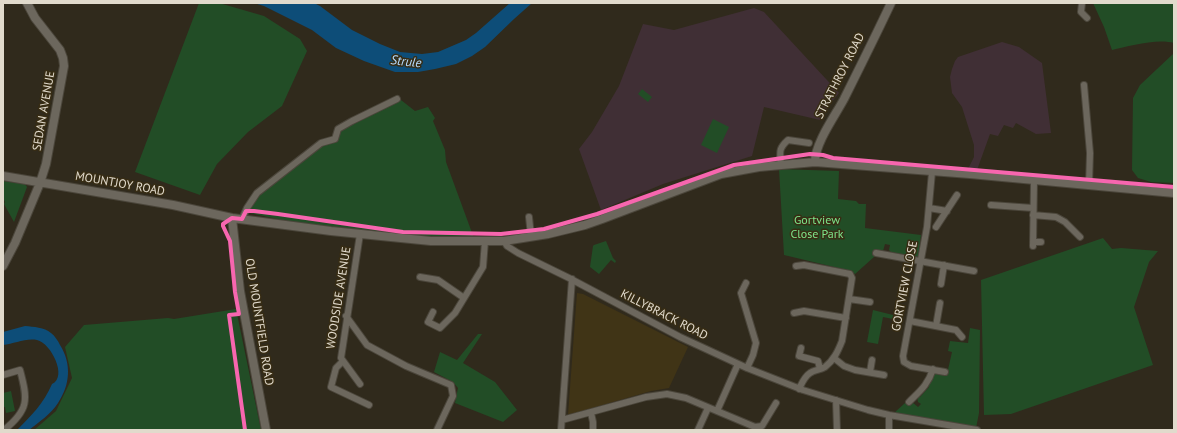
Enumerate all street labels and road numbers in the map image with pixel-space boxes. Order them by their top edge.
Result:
street label: STRATHROY ROAD [812,31,868,121]
street label: SEDAN AVENUE [30,70,58,152]
street label: MOUNTJOY ROAD [74,169,166,199]
street label: GORTVIEW CLOSE [889,240,921,332]
street label: WOODSIDE AVENUE [324,246,354,350]
street label: OLD MOUNTFIELD ROAD [242,257,276,387]
street label: KILLYBRACK ROAD [618,287,710,343]

